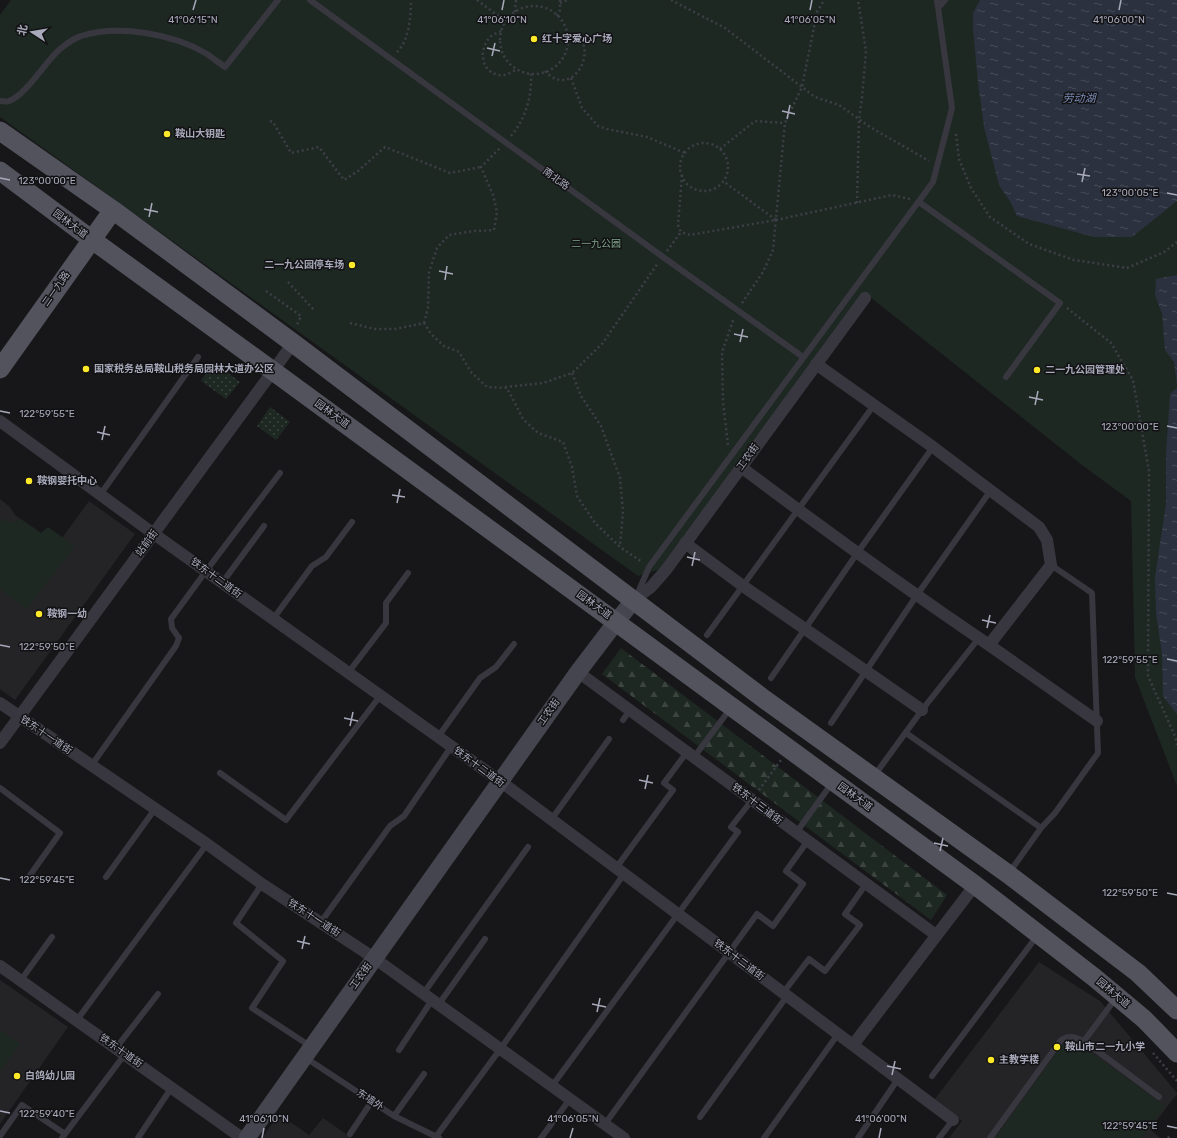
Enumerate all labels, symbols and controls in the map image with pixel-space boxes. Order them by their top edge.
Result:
north arrow [12,12,52,52]
text: 41°06'15"N [168,14,218,26]
text: 41°06'10"N [477,14,527,26]
text: 41°06'05"N [784,14,836,26]
text: 41°06'00"N [1093,14,1145,26]
text: 北 [15,23,30,37]
place label: 红十字爱心广场 [542,33,612,45]
marker: 红十字爱心广场 [529,34,539,44]
water label: 劳动湖 [1063,92,1097,105]
place label: 鞍山大钥匙 [175,127,225,140]
marker: 鞍山大钥匙 [162,129,172,139]
street label: 南北路 [540,165,572,193]
text: 123°00'00"E [18,175,76,187]
text: 123°00'05"E [1101,187,1159,199]
street label: 园林大道 [50,207,90,241]
park label: 二一九公园 [571,238,621,250]
place label: 二一九公园停车场 [264,259,344,271]
marker: 二一九公园停车场 [347,260,357,270]
street label: 二一九路 [40,269,72,309]
place label: 国家税务总局鞍山税务局园林大道办公区 [94,362,274,375]
marker: 国家税务总局鞍山税务局园林大道办公区 [81,364,91,374]
place label: 二一九公园管理处 [1045,364,1125,376]
marker: 二一九公园管理处 [1032,365,1042,375]
street label: 园林大道 [312,397,352,431]
text: 122°59'55"E [19,408,75,420]
text: 123°00'00"E [1101,421,1159,433]
street label: 工农街 [734,441,762,473]
place label: 鞍钢婴托中心 [37,474,97,487]
marker: 鞍钢婴托中心 [24,476,34,486]
street label: 站前街 [133,527,161,559]
street label: 铁东十二道街 [188,556,244,600]
street label: 园林大道 [574,588,614,622]
place label: 鞍钢一幼 [47,607,87,620]
marker: 鞍钢一幼 [34,609,44,619]
text: 122°59'50"E [19,641,75,653]
text: 122°59'55"E [1102,654,1158,666]
street label: 工农街 [535,696,563,728]
street label: 铁东十一道街 [18,713,74,757]
street label: 铁东十二道街 [451,745,507,789]
street label: 园林大道 [835,780,875,814]
street label: 铁东十三道街 [729,781,785,827]
text: 122°59'45"E [19,874,75,886]
text: 122°59'50"E [1102,887,1158,899]
street label: 铁东十一道街 [286,897,342,939]
street label: 铁东十二道街 [711,937,767,983]
street label: 工农街 [347,960,375,992]
street label: 园林大道 [1094,976,1132,1010]
street label: 铁东十道街 [97,1032,145,1070]
place label: 鞍山市二一九小学 [1065,1040,1145,1053]
marker: 鞍山市二一九小学 [1052,1042,1062,1052]
place label: 主教学楼 [999,1054,1039,1066]
marker: 主教学楼 [986,1055,996,1065]
place label: 白鸽幼儿园 [25,1069,75,1082]
marker: 白鸽幼儿园 [12,1071,22,1081]
street label: 东墙外 [354,1087,386,1113]
text: 122°59'40"E [19,1108,75,1120]
text: 41°06'10"N [239,1113,289,1125]
text: 41°06'05"N [547,1113,599,1125]
text: 41°06'00"N [855,1113,907,1125]
text: 122°59'45"E [1102,1120,1158,1132]

